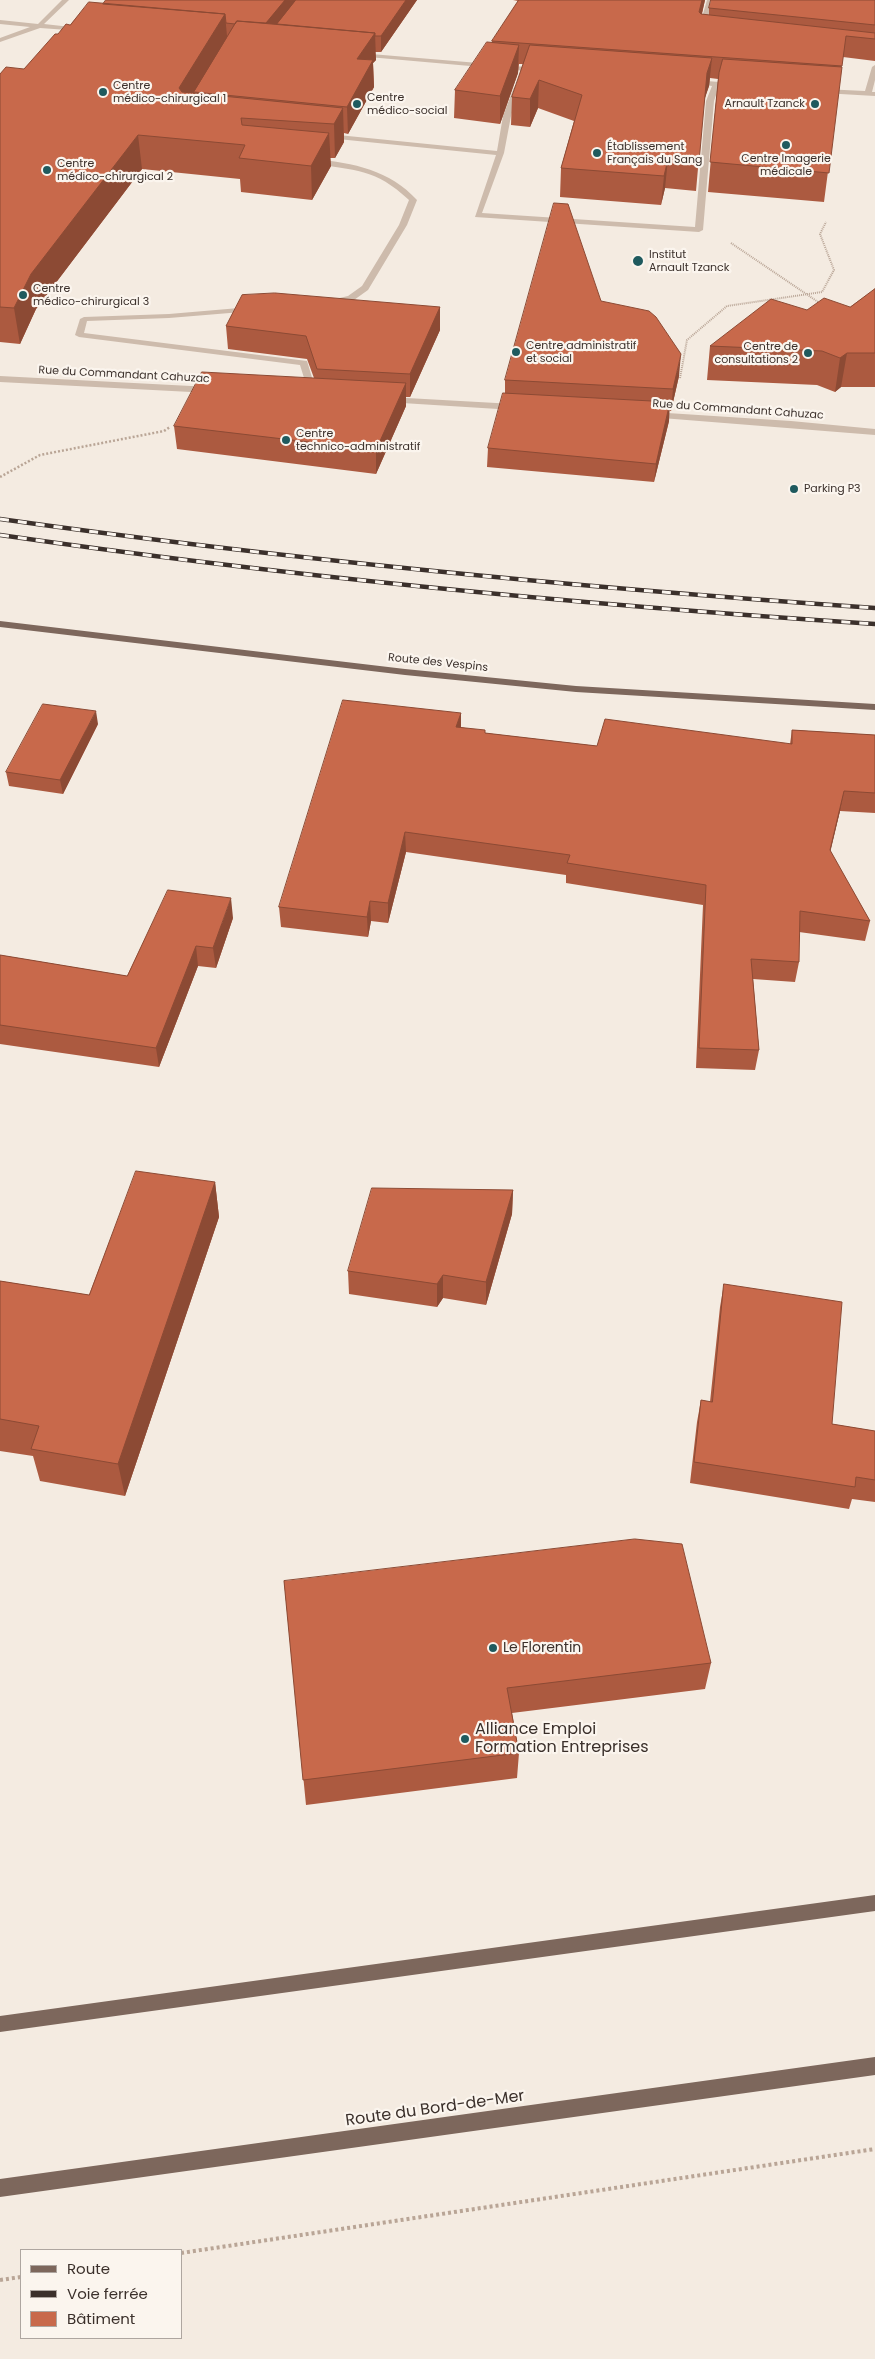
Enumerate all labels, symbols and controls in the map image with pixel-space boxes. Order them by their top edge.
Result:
place label: Centre médico-chirurgical 1 [113,79,226,105]
marker: Centre médico-chirurgical 1 [97,86,109,98]
place label: Centre médico-social [367,91,447,117]
place label: Arnault Tzanck [725,97,805,111]
marker: Centre médico-social [351,98,363,110]
marker: Arnault Tzanck [809,98,821,110]
marker: Centre Imagerie médicale [780,139,792,151]
place label: Établissement Français du Sang [607,140,702,166]
marker: Établissement Français du Sang [591,147,603,159]
place label: Centre Imagerie médicale [741,152,831,178]
place label: Centre médico-chirurgical 2 [57,157,173,183]
marker: Centre médico-chirurgical 2 [41,164,53,176]
place label: Institut Arnault Tzanck [649,248,729,274]
marker: Institut Arnault Tzanck [631,254,645,268]
place label: Centre médico-chirurgical 3 [33,282,149,308]
marker: Centre médico-chirurgical 3 [17,289,29,301]
place label: Centre administratif et social [526,339,636,365]
place label: Centre de consultations 2 [715,340,798,366]
marker: Centre administratif et social [510,346,522,358]
marker: Centre de consultations 2 [802,347,814,359]
street label: Rue du Commandant Cahuzac [38,364,210,386]
street label: Rue du Commandant Cahuzac [652,397,824,423]
place label: Centre technico-administratif [296,427,420,453]
marker: Centre technico-administratif [280,434,292,446]
place label: Parking P3 [804,482,861,496]
marker: Parking P3 [788,483,800,495]
street label: Route des Vespins [387,651,489,675]
place label: Le Florentin [503,1640,581,1656]
marker: Le Florentin [487,1642,499,1654]
place label: Alliance Emploi Formation Entreprises [475,1720,649,1758]
marker: Alliance Emploi Formation Entreprises [459,1733,471,1745]
street label: Route du Bord-de-Mer [344,2087,526,2131]
legend [20,2249,182,2339]
text: Route [67,2258,110,2279]
text: Voie ferrée [67,2283,148,2304]
text: Bâtiment [67,2308,135,2329]

